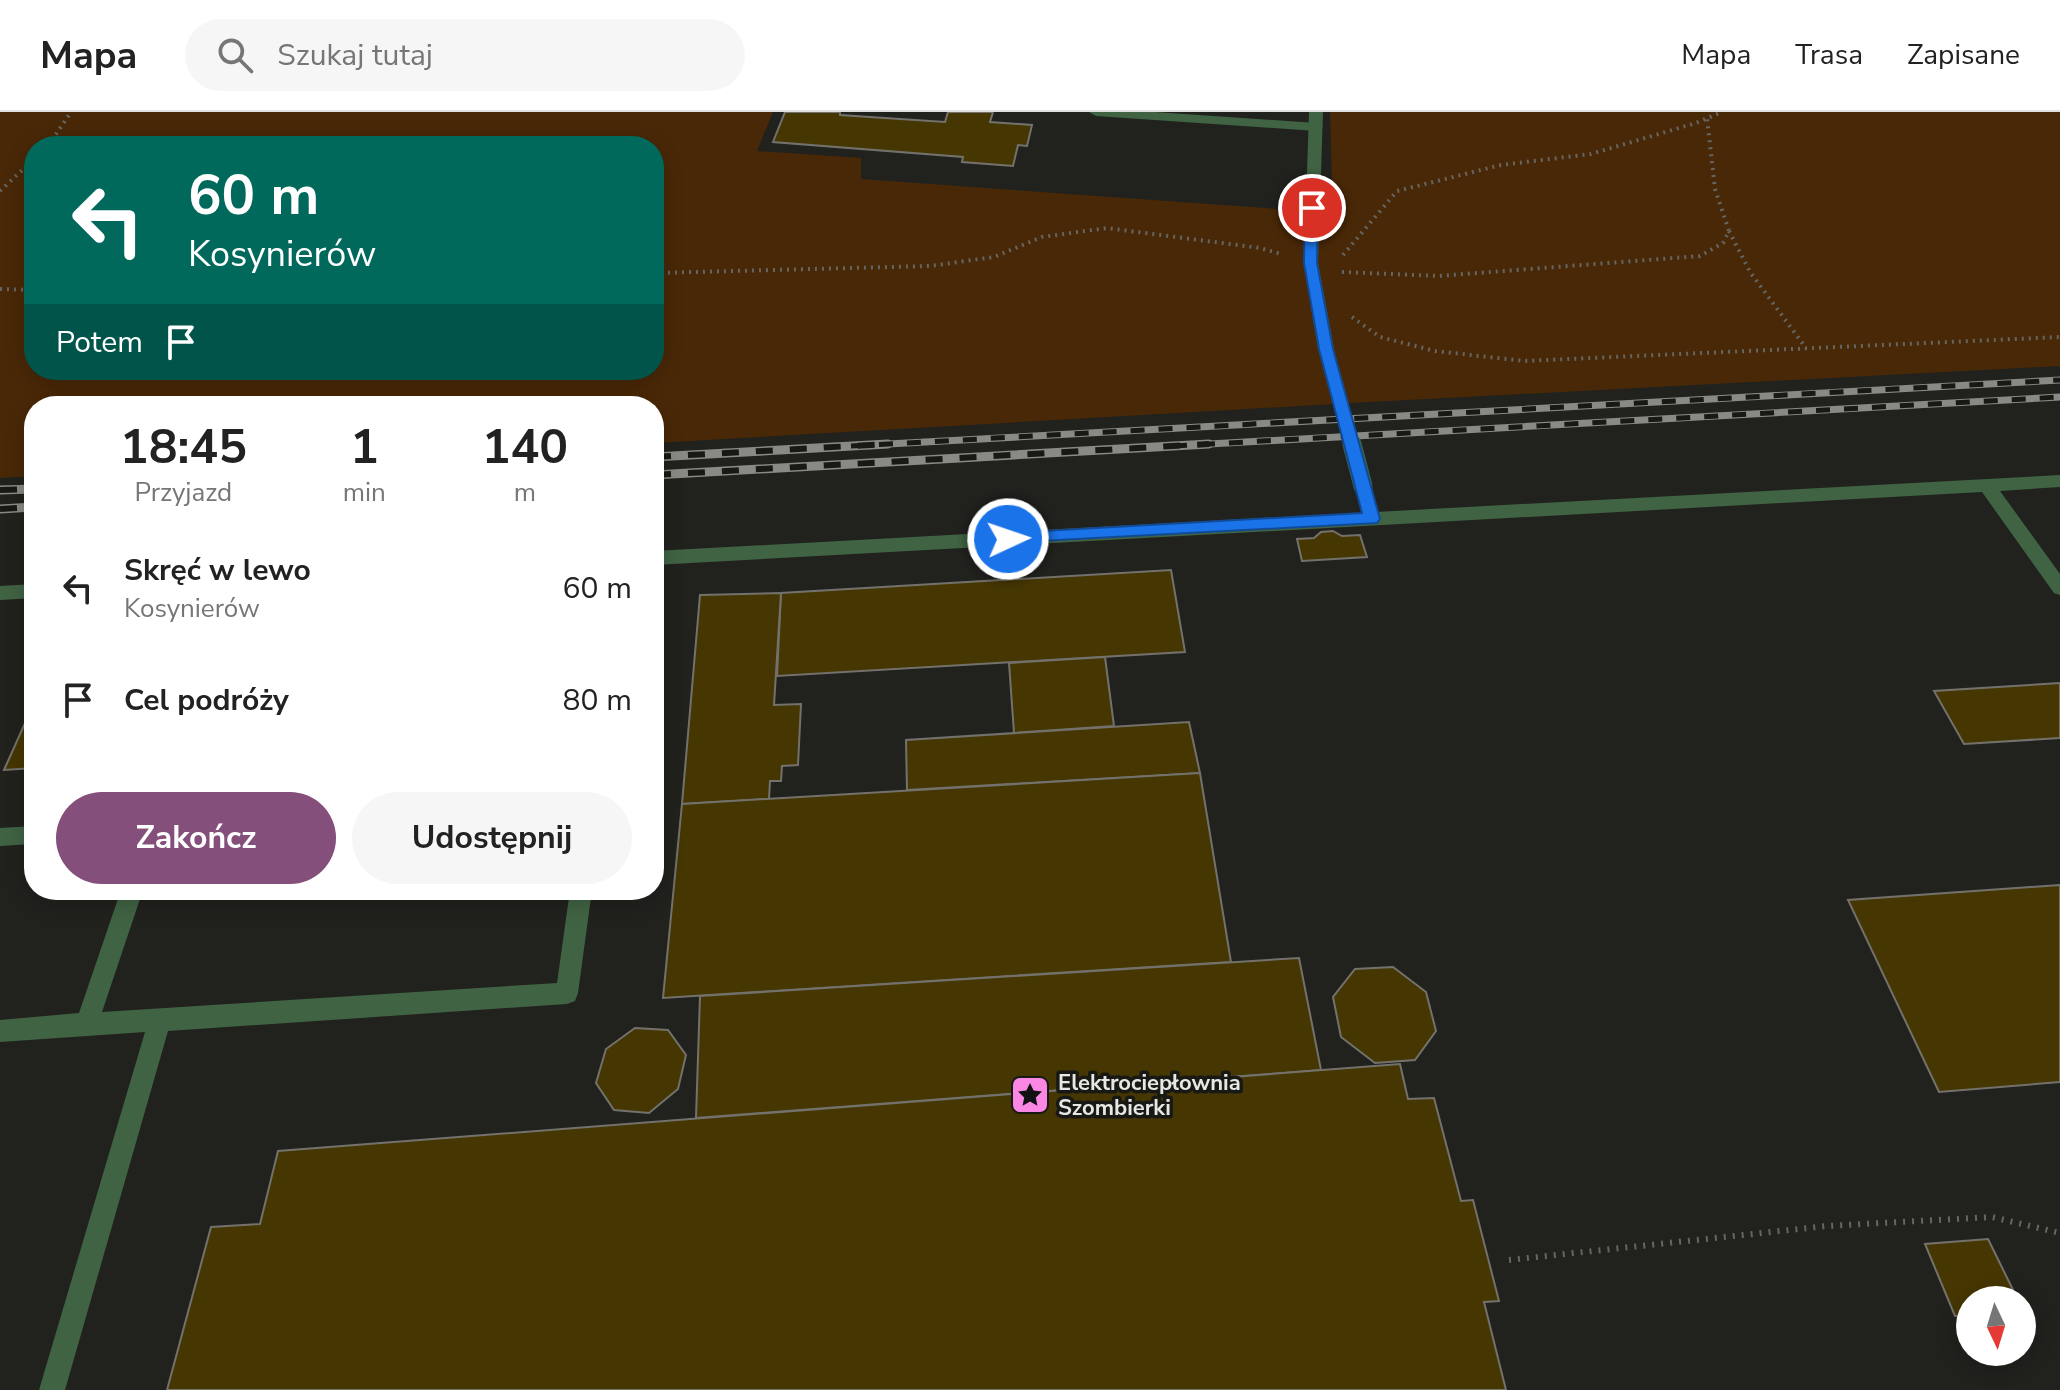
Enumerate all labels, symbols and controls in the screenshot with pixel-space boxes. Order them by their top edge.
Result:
search box [185,19,745,91]
text: Mapa [40,30,137,81]
icon: search [213,33,257,77]
text: Szukaj tutaj [277,35,433,76]
text: Mapa [1681,36,1751,74]
text: Trasa [1795,36,1863,74]
text: Zapisane [1907,36,2020,74]
text: 60 m [188,157,319,234]
icon: left [56,168,160,272]
pin [1278,174,1346,242]
icon: arrive [1290,186,1334,230]
text: Kosynierów [188,230,376,279]
icon: arrive [159,320,203,364]
text: Potem [56,322,143,363]
text: 18:45 [120,414,247,480]
text: 1 [350,414,379,480]
text: 140 [482,414,568,480]
text: Przyjazd [135,475,232,510]
text: min [343,475,386,510]
text: m [514,475,536,510]
position arrow [966,497,1050,581]
text: Skręć w lewo [124,550,311,591]
icon: left [56,566,100,610]
text: 60 m [563,568,632,609]
text: Kosynierów [124,591,260,626]
icon: arrive [56,678,100,722]
text: Cel podróży [124,680,289,721]
text: 80 m [563,680,632,721]
button: Zakończ [56,792,336,884]
button: Udostępnij [352,792,632,884]
place label: Elektrociepłownia Szombierki [1058,1068,1241,1123]
place icon: Elektrociepłownia Szombierki [1009,1074,1051,1116]
north arrow [1956,1286,2036,1366]
map controls [1956,1286,2036,1366]

